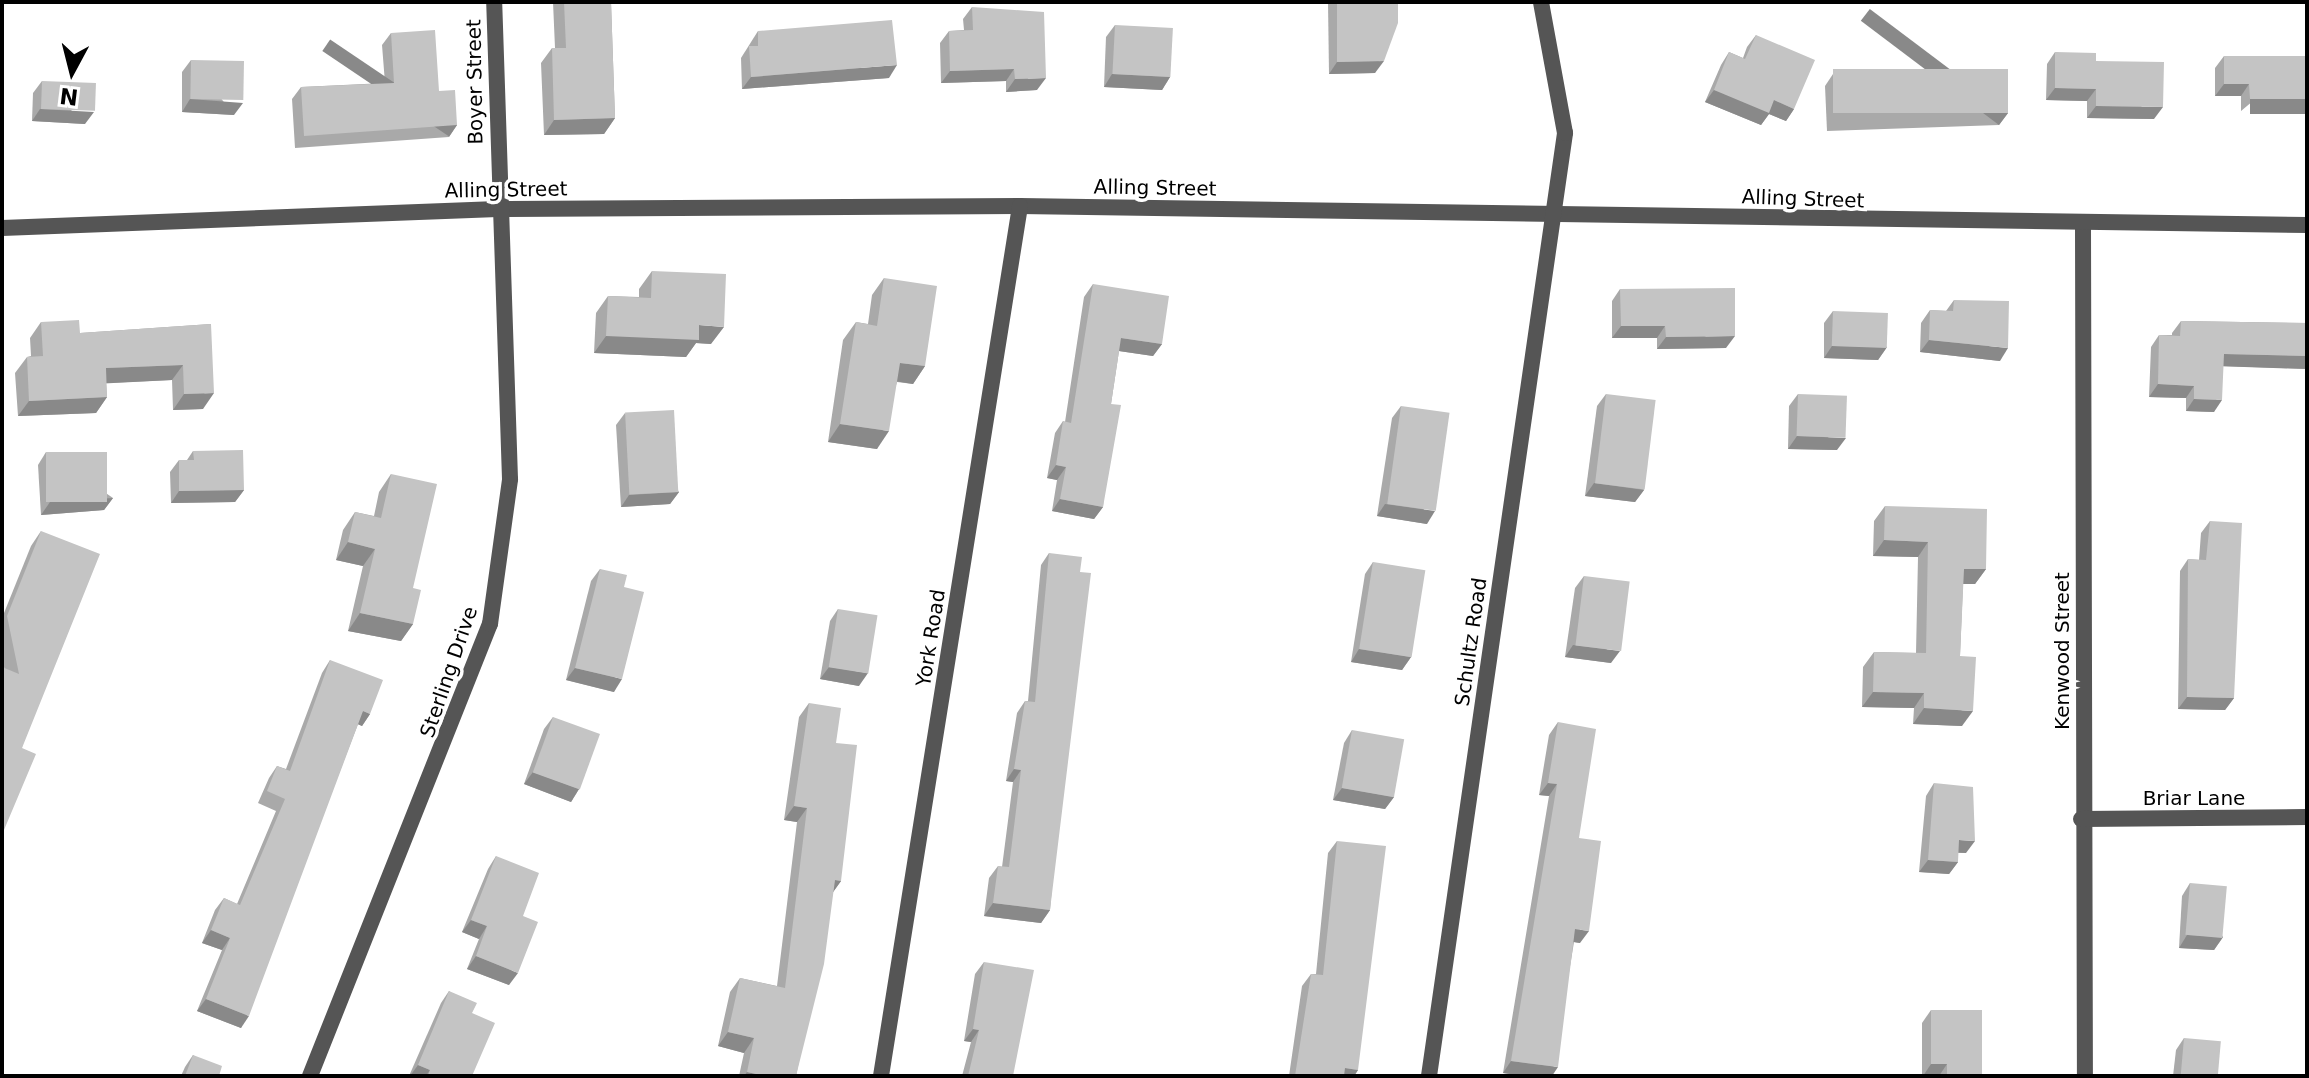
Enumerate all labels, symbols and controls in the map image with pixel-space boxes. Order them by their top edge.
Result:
street label: Boyer Street [462,19,488,145]
north arrow [32,32,112,112]
text: N [58,83,80,110]
street label: Alling Street [1093,175,1217,201]
street label: Alling Street [444,177,568,203]
street label: Alling Street [1741,185,1865,213]
street label: Kenwood Street [2050,572,2074,730]
street label: Schultz Road [1450,576,1492,708]
street label: York Road [911,588,951,688]
street label: Sterling Drive [415,603,483,741]
street label: Briar Lane [2143,786,2245,810]

